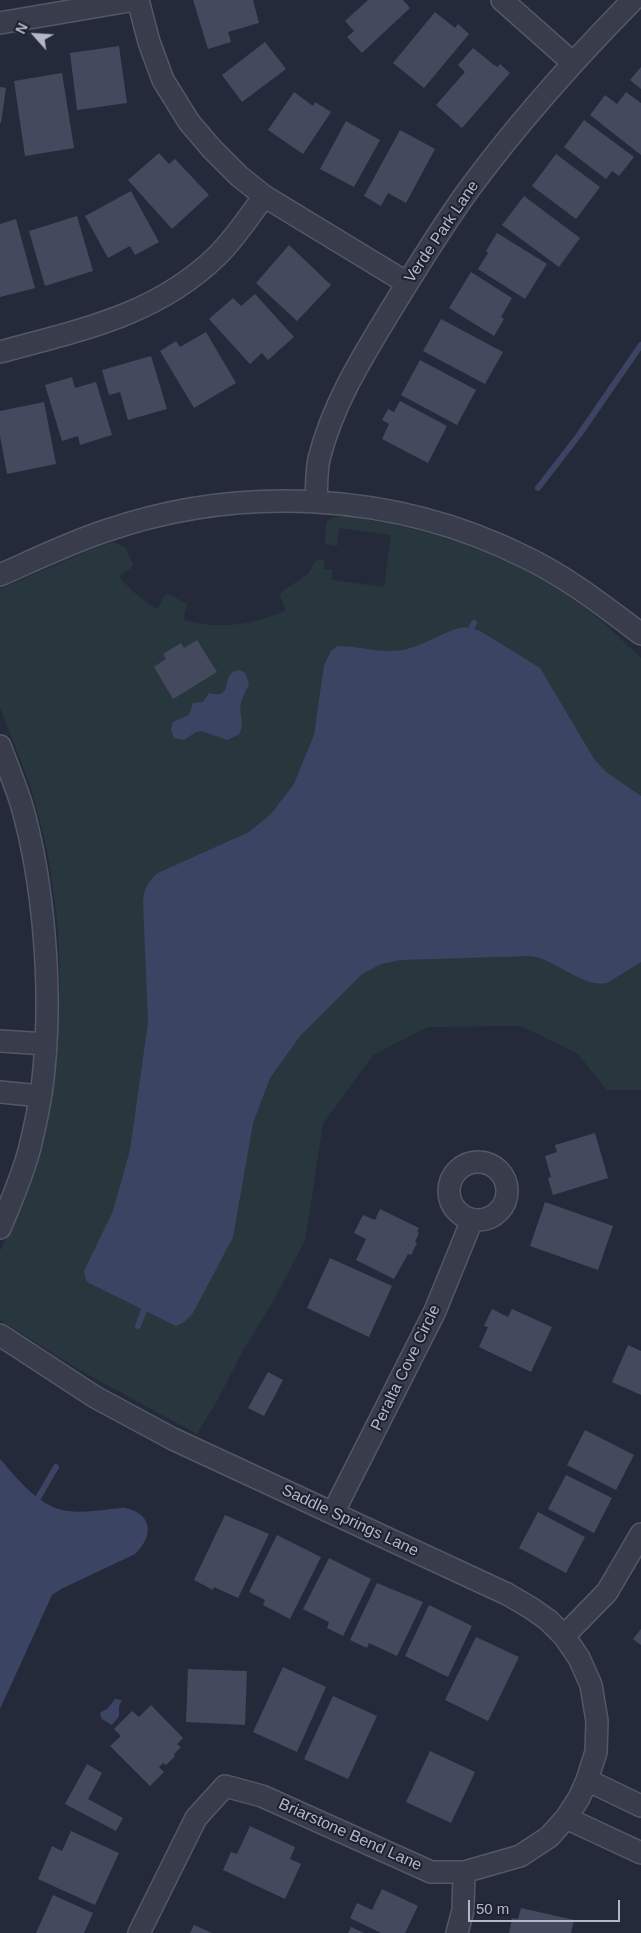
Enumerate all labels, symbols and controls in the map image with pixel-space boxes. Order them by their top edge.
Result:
north arrow [10,10,60,60]
text: N [12,20,31,36]
street label: Verde Park Lane [401,177,483,287]
street label: Peralta Cove Circle [367,1302,445,1434]
street label: Saddle Springs Lane [279,1481,421,1561]
street label: Briarstone Bend Lane [275,1795,425,1875]
scale bar [471,1890,624,1922]
text: 50 m [476,1900,509,1917]

